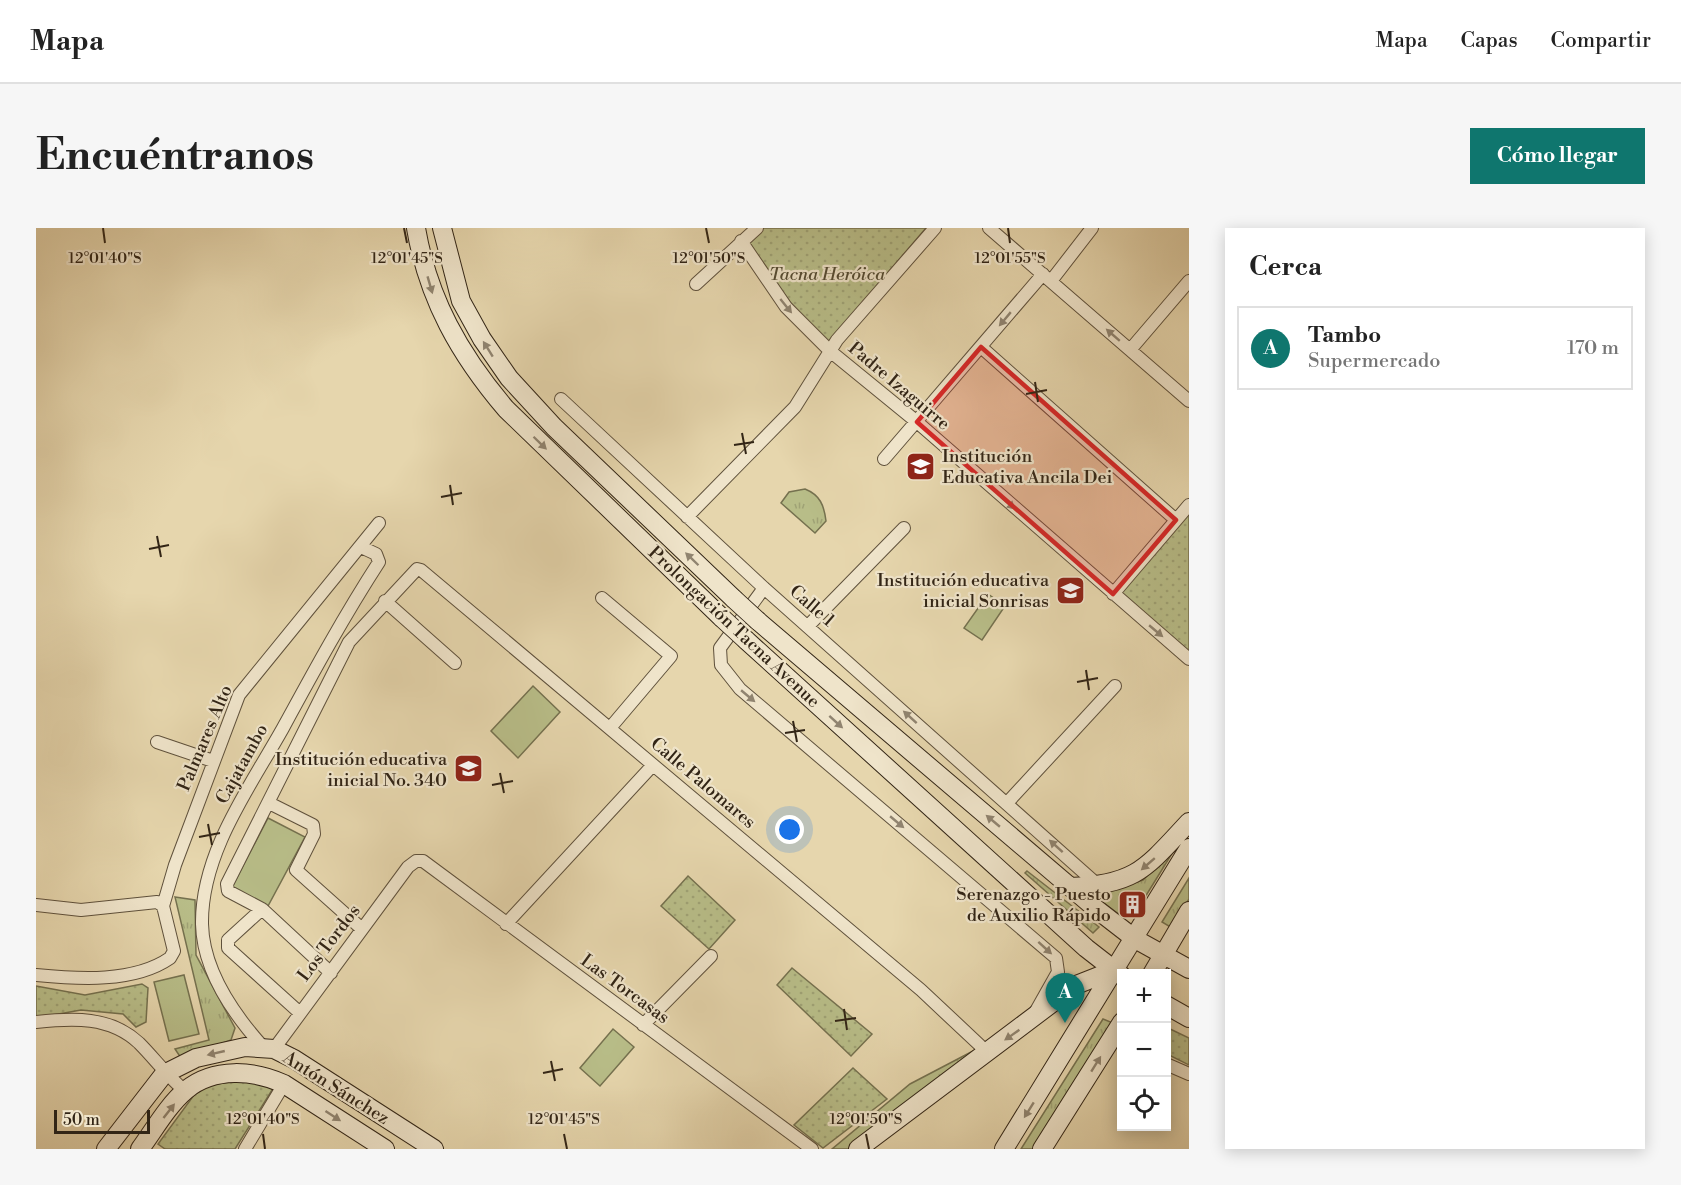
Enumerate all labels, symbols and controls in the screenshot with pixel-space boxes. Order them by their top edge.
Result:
text: Mapa [30,24,104,59]
text: Mapa [1376,28,1428,54]
text: Capas [1461,28,1518,54]
text: Compartir [1551,28,1651,54]
button: Cómo llegar [1470,128,1645,184]
text: Encuéntranos [36,130,314,183]
text: 12°01'40"S [68,249,142,268]
text: 12°01'45"S [371,249,443,268]
text: 12°01'50"S [673,249,745,268]
text: 12°01'55"S [974,249,1046,268]
text: Cerca [1249,251,1322,283]
park label: Tacna Heróica [769,263,886,286]
one-way arrow [426,276,435,294]
one-way arrow [780,299,792,314]
one-way arrow [999,311,1012,326]
text: Tambo [1308,322,1381,349]
one-way arrow [1106,329,1121,342]
text: A [1263,336,1278,361]
text: 170 m [1567,336,1619,361]
street label: Padre Izaguirre [843,337,955,435]
one-way arrow [483,341,494,357]
text: Supermercado [1308,349,1440,374]
one-way arrow [533,435,547,449]
place label: Institución Educativa Ancila Dei [942,445,1112,489]
school or university icon: Institución Educativa Ancila Dei [905,450,937,482]
one-way arrow [1000,496,1015,509]
street label: Prolongación Tacna Avenue [643,541,825,713]
one-way arrow [685,552,699,566]
place label: Institución educativa inicial Sonrisas [877,569,1050,613]
school or university icon: Institución educativa inicial Sonrisas [1054,574,1086,606]
street label: Calle 1 [785,580,840,632]
one-way arrow [1148,624,1164,637]
street label: Palmares Alto [172,682,238,794]
one-way arrow [740,689,755,702]
one-way arrow [903,711,918,724]
one-way arrow [828,715,843,728]
street label: Cajatambo [211,720,273,808]
street label: Calle Palomares [646,732,760,834]
place label: Institución educativa inicial No. 340 [275,748,448,792]
school or university icon: Institución educativa inicial No. 340 [452,753,484,785]
your location [775,815,804,844]
one-way arrow [889,815,904,828]
one-way arrow [986,815,1001,828]
one-way arrow [1049,840,1063,854]
one-way arrow [1141,857,1156,871]
place label: Serenazgo - Puesto de Auxilio Rápido [956,883,1111,927]
building icon: Serenazgo - Puesto de Auxilio Rápido [1116,888,1148,920]
street label: Los Tordos [293,900,366,986]
one-way arrow [1038,941,1053,955]
street label: Las Torcasas [576,949,674,1029]
map controls [1117,969,1171,1131]
button: + [1117,969,1171,1023]
pin: A [1046,974,1084,1023]
button: − [1117,1023,1171,1077]
one-way arrow [1004,1029,1020,1041]
street label: Antón Sánchez [278,1046,394,1130]
one-way arrow [207,1048,225,1058]
one-way arrow [1090,1056,1101,1072]
button: locate [1117,1077,1171,1131]
one-way arrow [1023,1102,1034,1118]
one-way arrow [162,1104,174,1119]
scale bar [54,1107,150,1134]
text: 50 m [63,1110,100,1130]
text: 12°01'40"S [226,1110,300,1129]
one-way arrow [324,1110,341,1121]
text: 12°01'45"S [528,1110,600,1129]
text: 12°01'50"S [830,1110,902,1129]

